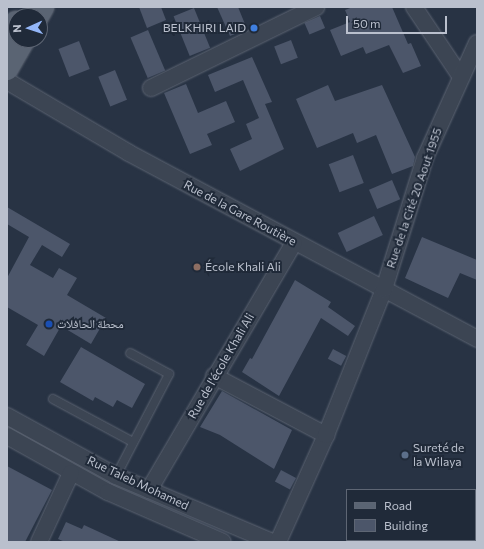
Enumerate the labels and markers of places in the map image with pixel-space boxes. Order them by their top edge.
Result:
place label: BELKHIRI LAID [163,21,246,35]
marker: BELKHIRI LAID [249,23,259,33]
place label: École Khali Ali [205,260,281,274]
marker: École Khali Ali [192,262,202,272]
place label: محطة الحافلات [57,317,124,331]
marker: محطة الحافلات [44,319,54,329]
place label: Sureté de la Wilaya [413,441,464,469]
marker: Sureté de la Wilaya [400,450,410,460]

